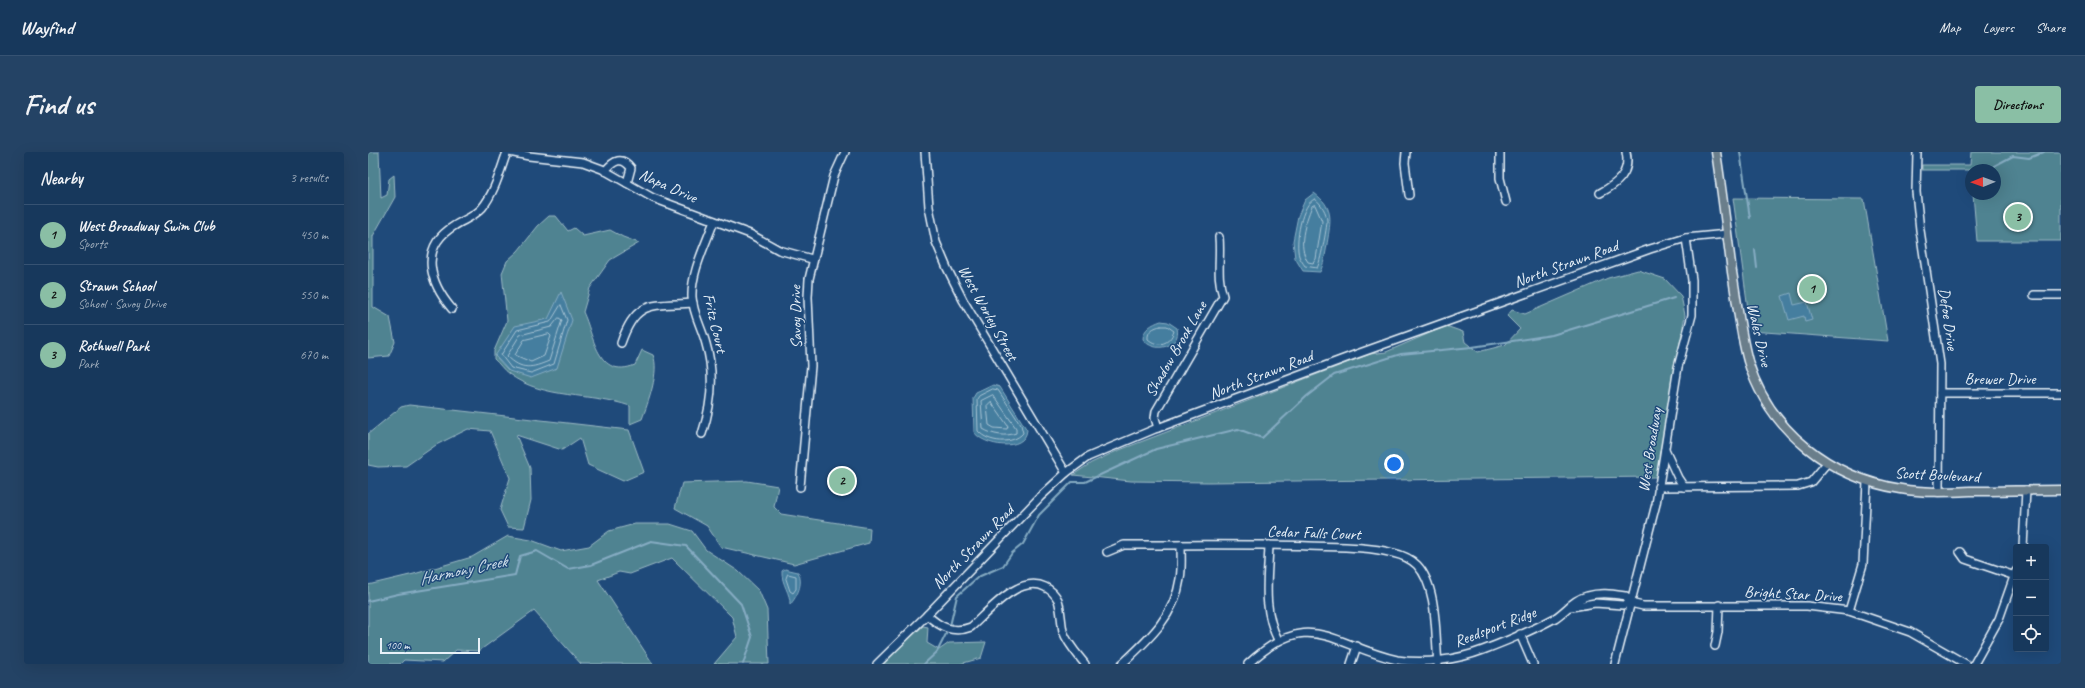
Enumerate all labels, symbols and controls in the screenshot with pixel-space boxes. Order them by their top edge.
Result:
text: Wayfind [20,16,73,40]
text: Map [1939,19,1961,36]
text: Layers [1983,19,2014,36]
text: Share [2036,19,2065,36]
button: Directions [1975,86,2061,123]
text: Find us [24,87,94,122]
street label: Napa Drive [636,164,702,208]
north arrow [1965,164,2001,200]
text: Nearby [40,168,83,189]
text: 3 results [290,170,328,186]
pin: 3 [2005,202,2031,232]
text: West Broadway Swim Club [78,217,215,236]
text: 1 [50,227,56,243]
text: 450 m [300,227,328,243]
street label: North Strawn Road [1511,235,1623,292]
text: Sports [78,236,107,252]
street label: West Worley Street [954,262,1023,366]
pin: 1 [1799,274,1825,304]
text: Strawn School [78,277,154,296]
street label: Savoy Drive [785,284,807,349]
text: 2 [50,287,56,303]
text: 550 m [300,287,328,303]
street label: Defoe Drive [1934,287,1963,353]
street label: Fritz Court [698,291,732,356]
text: School · Savoy Drive [78,296,166,312]
street label: Shadow Brook Lane [1141,296,1212,400]
street label: Wales Drive [1742,301,1776,370]
text: Rothwell Park [78,337,149,356]
street label: North Strawn Road [1206,345,1318,404]
text: 3 [50,347,56,363]
text: 670 m [300,347,328,363]
text: Park [78,356,99,372]
street label: Brewer Drive [1964,369,2037,389]
street label: West Broadway [1633,405,1667,493]
your location [1384,454,1404,474]
street label: Scott Boulevard [1894,463,1983,487]
pin: 2 [829,466,855,496]
street label: North Strawn Road [928,499,1020,593]
street label: Cedar Falls Court [1267,521,1363,545]
map controls [2013,544,2049,652]
button: + [2013,544,2049,580]
water label: Harmony Creek [418,550,512,589]
button: − [2013,580,2049,616]
street label: Bright Star Drive [1744,581,1844,607]
street label: Reedsport Ridge [1451,602,1540,652]
button: locate [2013,616,2049,652]
scale bar [380,636,480,655]
text: 100 m [386,638,410,652]

